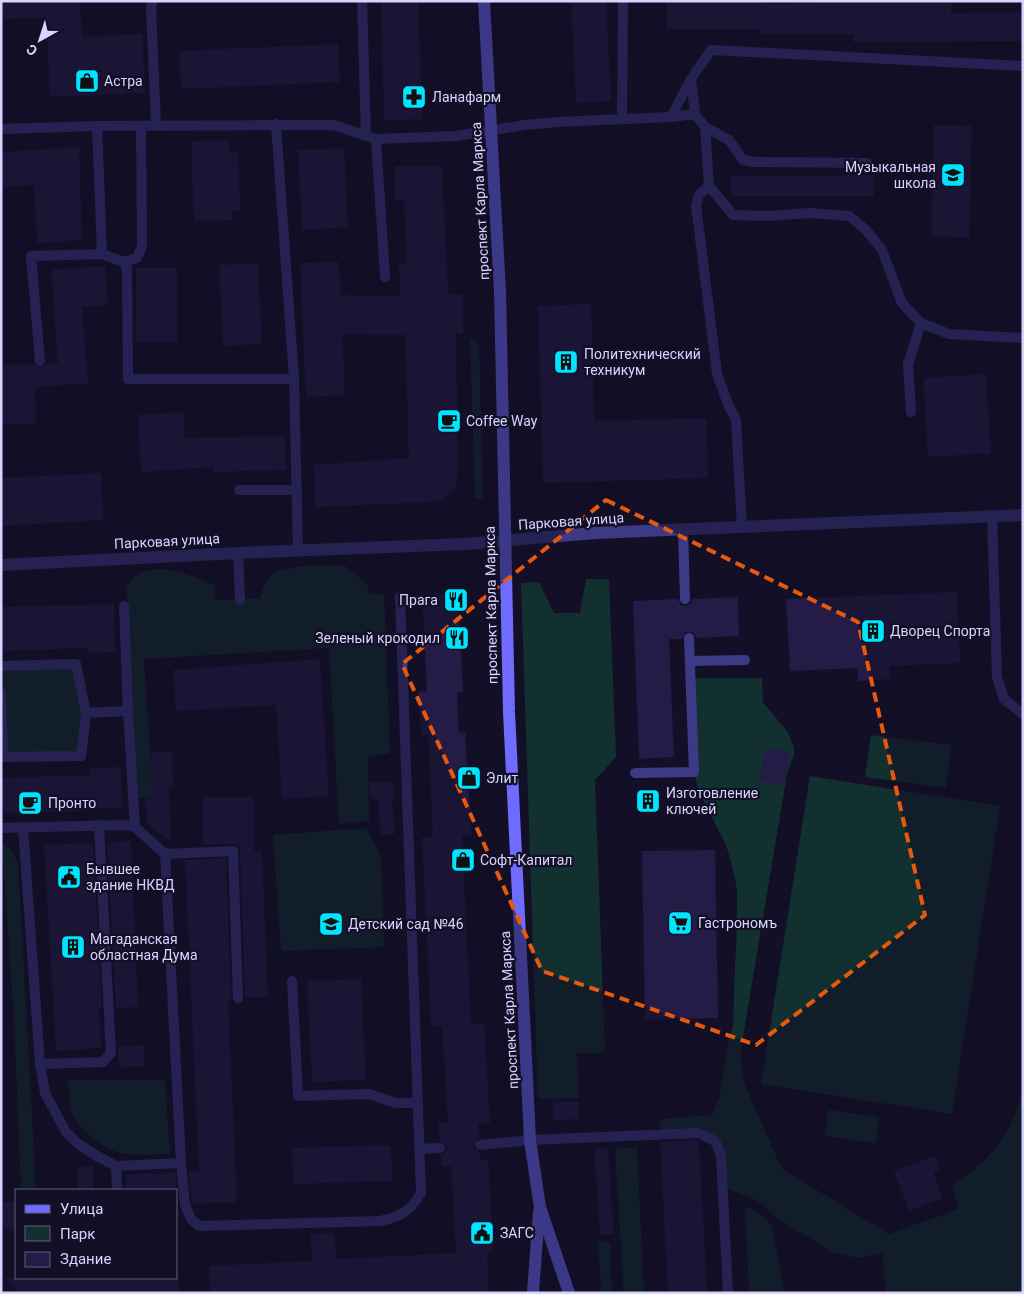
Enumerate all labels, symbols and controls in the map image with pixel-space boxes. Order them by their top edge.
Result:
north arrow [15,15,65,65]
text: С [23,41,40,59]
shop icon: Астра [74,68,100,94]
place label: Астра [104,73,143,89]
pharmacy icon: Ланафарм [401,84,427,110]
place label: Ланафарм [432,89,501,105]
street label: проспект Карла Маркса [468,122,492,280]
place label: Музыкальная школа [845,159,936,191]
school or university icon: Музыкальная школа [940,162,966,188]
place label: Политехнический техникум [584,346,701,378]
building icon: Политехнический техникум [553,349,579,375]
cafe icon: Coffee Way [436,408,462,434]
place label: Coffee Way [466,413,538,429]
street label: Парковая улица [518,509,624,533]
street label: проспект Карла Маркса [482,526,500,684]
street label: Парковая улица [114,530,220,552]
restaurant icon: Прага [443,587,469,613]
place label: Прага [399,592,438,608]
building icon: Дворец Спорта [860,618,886,644]
place label: Дворец Спорта [890,623,990,639]
restaurant icon: Зеленый крокодил [444,625,470,651]
place label: Зеленый крокодил [315,630,440,646]
shop icon: Элит [456,765,482,791]
place label: Элит [486,770,518,786]
place label: Изготовление ключей [666,785,758,817]
building icon: Изготовление ключей [635,788,661,814]
cafe icon: Пронто [17,790,43,816]
place label: Пронто [48,795,96,811]
shop icon: Софт-Капитал [450,847,476,873]
place label: Софт-Капитал [480,852,572,868]
place label: Бывшее здание НКВД [86,861,175,893]
public building icon: Бывшее здание НКВД [56,864,82,890]
supermarket icon: Гастрономъ [667,910,693,936]
school or university icon: Детский сад №46 [318,911,344,937]
place label: Гастрономъ [698,915,777,931]
place label: Детский сад №46 [348,916,464,932]
place label: Магаданская областная Дума [90,931,198,963]
street label: проспект Карла Маркса [497,931,521,1089]
building icon: Магаданская областная Дума [60,934,86,960]
legend [15,1189,178,1279]
text: Улица [60,1200,103,1218]
public building icon: ЗАГС [469,1220,495,1246]
text: Парк [60,1225,95,1243]
place label: ЗАГС [500,1225,534,1241]
text: Здание [60,1250,111,1268]

